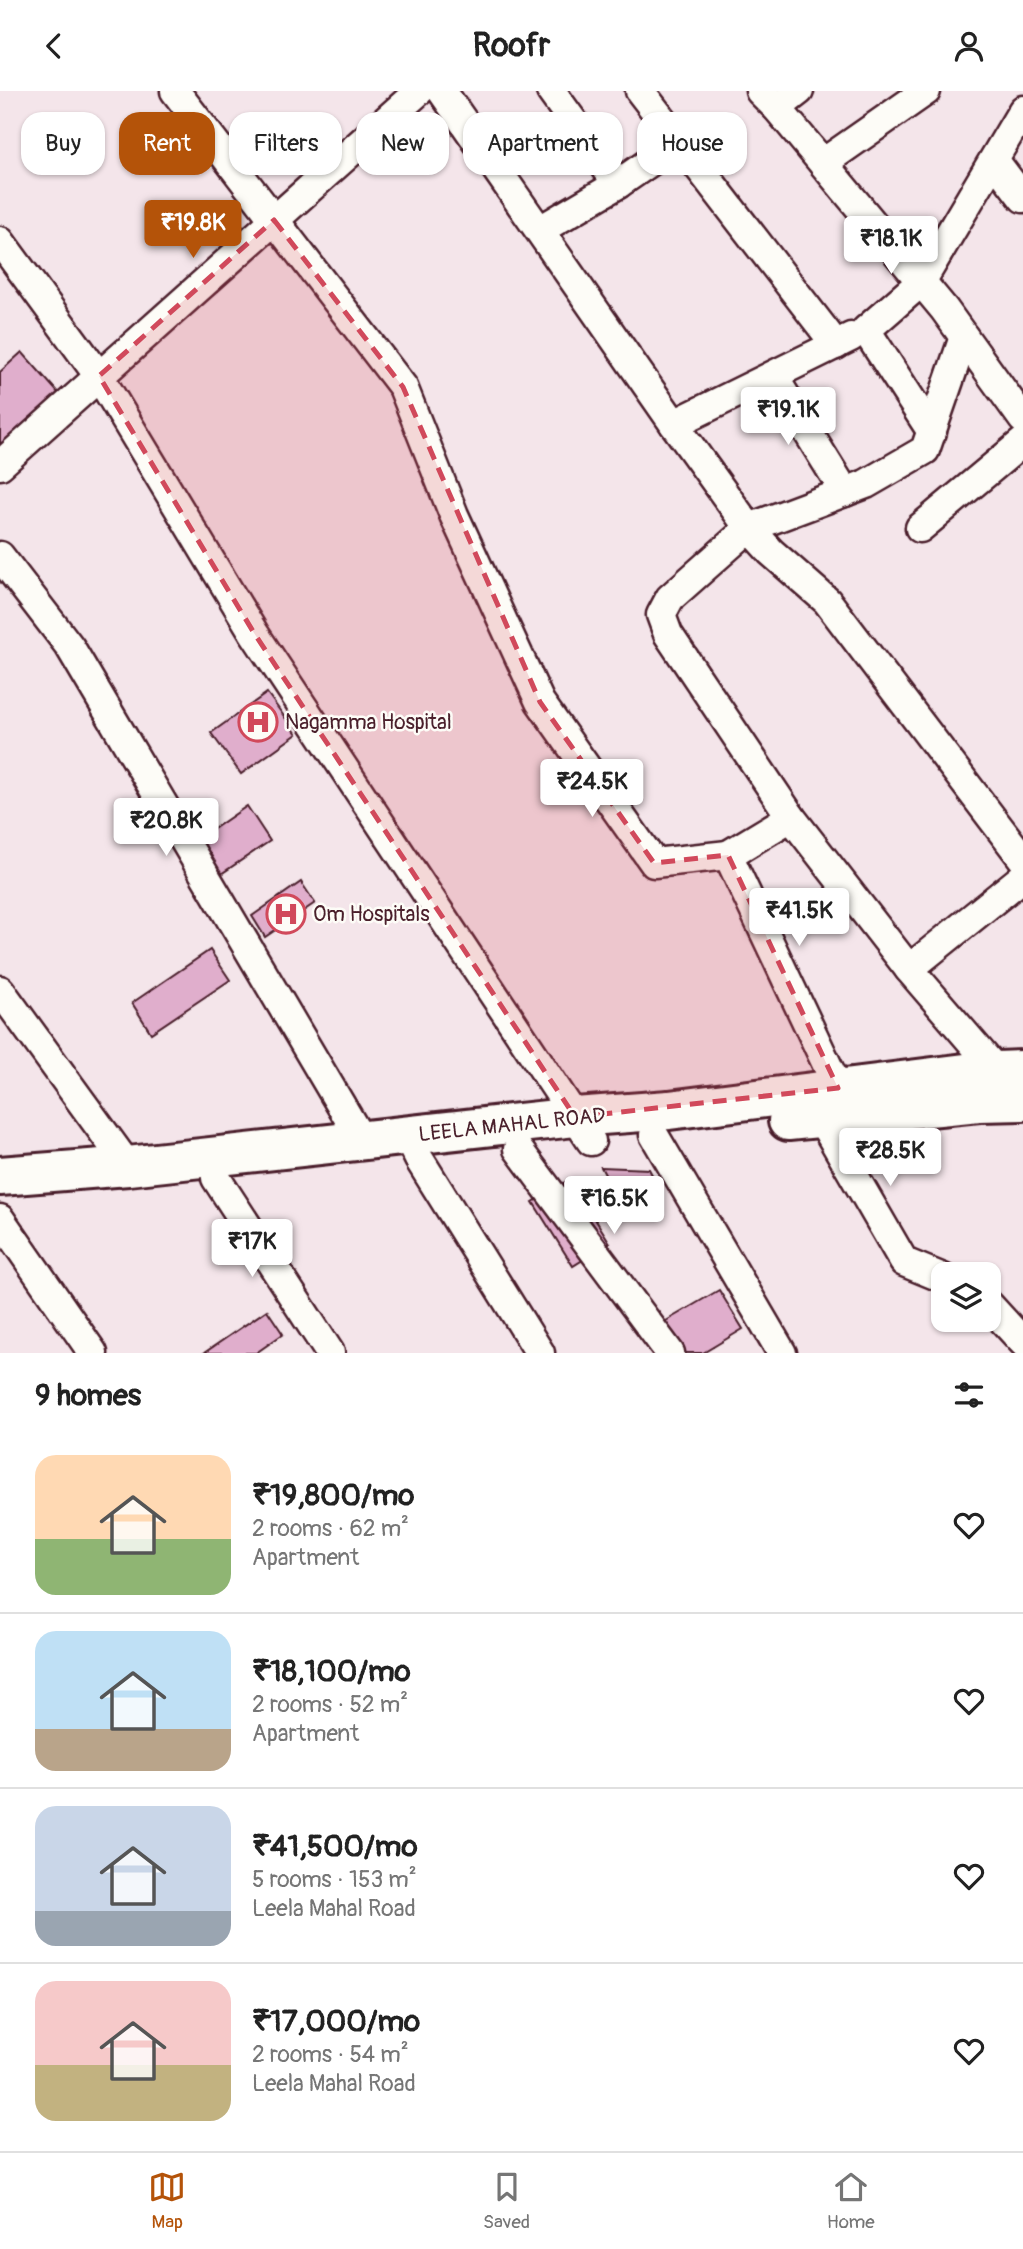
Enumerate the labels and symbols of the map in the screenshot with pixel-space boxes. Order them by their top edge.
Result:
pin: ₹19.8K [136,201,250,260]
pin: ₹18.1K [834,216,948,276]
pin: ₹19.1K [731,387,845,447]
hospital icon: Nagamma Hospital [237,701,279,743]
place label: Nagamma Hospital [285,709,452,736]
pin: ₹24.5K [535,759,649,819]
pin: ₹20.8K [109,799,223,858]
pin: ₹41.5K [742,889,856,948]
hospital icon: Om Hospitals [265,893,307,935]
place label: Om Hospitals [313,901,430,928]
street label: LEELA MAHAL ROAD [417,1102,607,1148]
pin: ₹28.5K [833,1129,947,1188]
pin: ₹16.5K [557,1177,671,1236]
pin: ₹17K [211,1219,293,1279]

